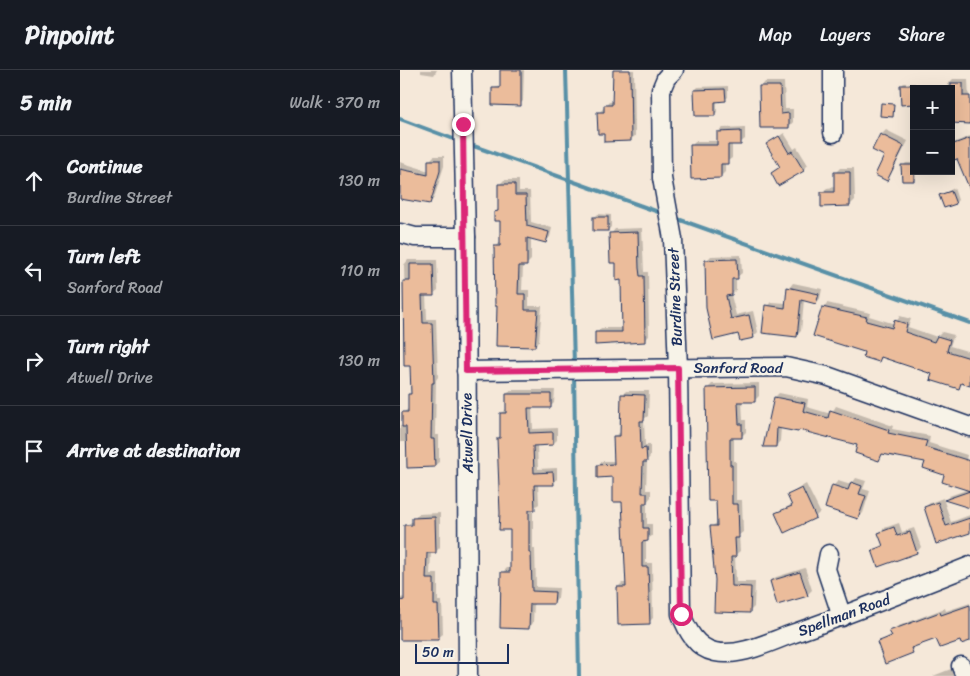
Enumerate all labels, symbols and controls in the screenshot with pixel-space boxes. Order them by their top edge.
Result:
text: Pinpoint [25,14,114,56]
text: Map [759,19,792,51]
text: Layers [820,19,871,51]
text: Share [899,19,945,51]
text: 5 min [20,84,72,122]
map controls [910,85,955,175]
button: + [910,85,955,130]
text: Walk · 370 m [289,88,380,117]
route end [452,113,475,136]
button: − [910,130,955,175]
text: Continue [67,150,143,183]
text: 130 m [338,166,380,195]
icon: ahead [20,167,48,195]
text: Burdine Street [67,183,172,212]
text: Turn left [67,240,140,273]
street label: Burdine Street [660,246,690,347]
text: 110 m [340,256,380,285]
icon: left [20,257,48,285]
text: Sanford Road [67,273,162,302]
text: Turn right [67,330,149,363]
text: 130 m [338,346,380,375]
icon: right [20,347,48,375]
street label: Sanford Road [693,355,784,381]
text: Atwell Drive [67,363,153,392]
street label: Atwell Drive [453,393,481,474]
text: Arrive at destination [67,434,240,467]
icon: arrive [20,437,48,465]
street label: Spellman Road [794,586,895,644]
route start [670,603,693,626]
text: 50 m [422,640,454,665]
scale bar [415,641,509,664]

